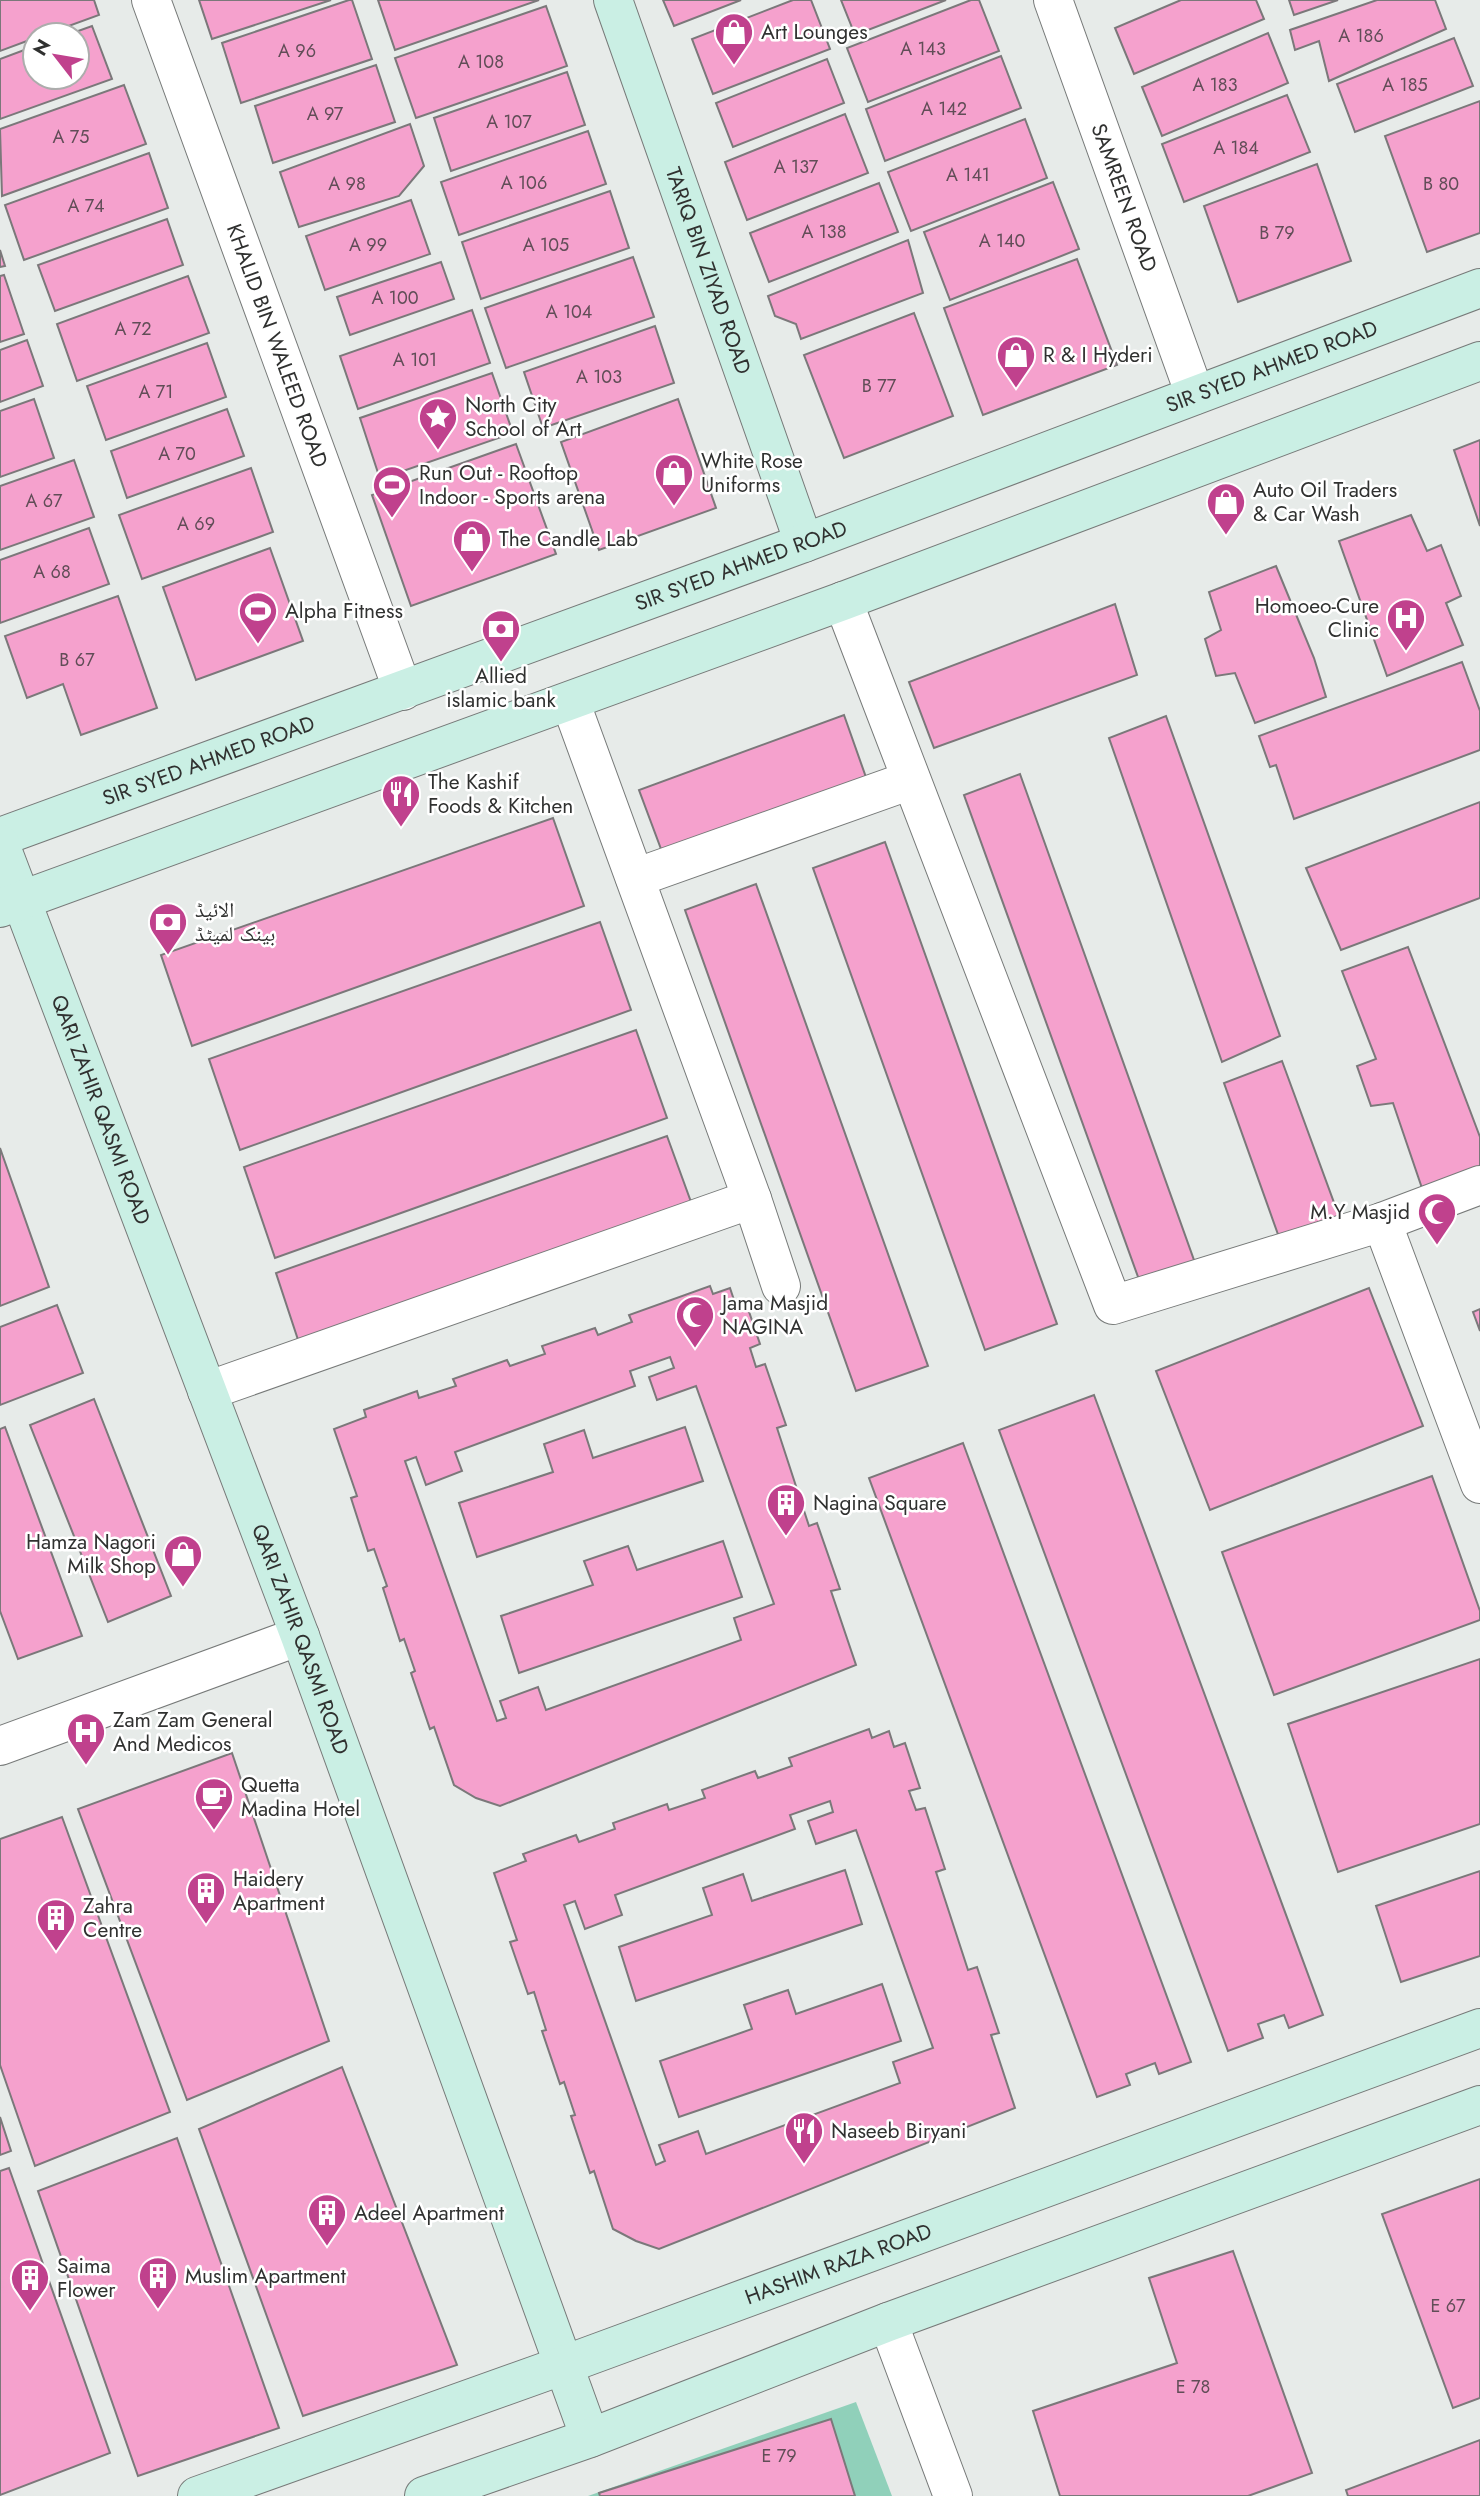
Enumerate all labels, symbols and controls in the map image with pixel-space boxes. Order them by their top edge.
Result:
shop icon: Art Lounges [713,11,755,66]
place label: Art Lounges [761,17,868,47]
north arrow [21,21,91,91]
house number: A 186 [1338,23,1384,49]
text: N [26,34,57,61]
house number: A 143 [900,36,946,62]
house number: A 96 [278,38,316,64]
house number: A 108 [458,49,504,75]
house number: A 183 [1192,72,1238,98]
house number: A 185 [1382,72,1428,98]
house number: A 142 [921,96,967,122]
house number: A 97 [307,101,344,127]
house number: A 107 [486,109,532,135]
street label: SAMREEN ROAD [1084,119,1165,276]
house number: A 75 [53,124,89,150]
house number: A 184 [1213,135,1259,161]
house number: A 137 [774,154,819,180]
house number: A 141 [946,162,990,188]
street label: TARIQ BIN ZIYAD ROAD [658,163,758,378]
house number: A 106 [501,170,547,196]
house number: A 98 [328,171,366,197]
house number: B 80 [1423,171,1459,197]
house number: A 74 [67,193,105,219]
house number: A 138 [801,219,847,245]
street label: KHALID BIN WALEED ROAD [219,220,335,472]
house number: B 79 [1259,220,1295,246]
house number: A 140 [979,228,1026,254]
house number: A 99 [349,232,387,258]
house number: A 105 [523,232,569,258]
house number: A 100 [372,285,419,311]
house number: A 104 [546,299,592,325]
street label: SIR SYED AHMED ROAD [1162,313,1382,420]
house number: A 72 [115,316,151,342]
shop icon: R & I Hyderi [995,334,1037,389]
place label: R & I Hyderi [1043,340,1153,370]
house number: A 101 [393,347,437,373]
house number: A 103 [576,364,622,390]
house number: B 77 [862,373,897,399]
house number: A 71 [139,379,173,405]
place label: North City School of Art [465,390,582,444]
place icon: North City School of Art [417,396,459,451]
house number: A 70 [158,441,196,467]
place label: White Rose Uniforms [701,446,803,500]
shop icon: White Rose Uniforms [653,452,695,507]
place label: Run Out - Rooftop Indoor - Sports arena [419,458,605,512]
sports icon: Run Out - Rooftop Indoor - Sports arena [371,464,413,519]
place label: Auto Oil Traders & Car Wash [1253,475,1397,529]
shop icon: Auto Oil Traders & Car Wash [1205,481,1247,536]
house number: A 67 [25,488,63,514]
house number: A 69 [177,511,215,537]
street label: SIR SYED AHMED ROAD [631,513,851,619]
shop icon: The Candle Lab [451,518,493,573]
place label: The Candle Lab [499,524,638,554]
house number: A 68 [33,559,71,585]
sports icon: Alpha Fitness [237,590,279,645]
place label: Homoeo-Cure Clinic [1255,591,1379,645]
place label: Alpha Fitness [285,596,403,626]
hospital icon: Homoeo-Cure Clinic [1385,597,1427,652]
bank icon: Allied islamic bank [480,608,522,663]
house number: B 67 [59,647,95,673]
place label: Allied islamic bank [446,661,556,715]
street label: SIR SYED AHMED ROAD [98,708,319,813]
place label: The Kashif Foods & Kitchen [428,767,573,821]
restaurant icon: The Kashif Foods & Kitchen [380,773,422,828]
place label: الائیڈ بینک لمیٹڈ [195,895,275,949]
bank icon: الائیڈ بینک لمیٹڈ [147,901,189,956]
street label: QARI ZAHIR QASMI ROAD [43,990,158,1229]
mosque icon: M.Y Masjid [1416,1191,1458,1246]
place label: M.Y Masjid [1310,1197,1410,1227]
place label: Jama Masjid NAGINA [719,1288,828,1342]
mosque icon: Jama Masjid NAGINA [674,1294,716,1349]
building icon: Nagina Square [765,1482,807,1537]
place label: Nagina Square [813,1488,947,1518]
street label: QARI ZAHIR QASMI ROAD [244,1520,357,1759]
place label: Hamza Nagori Milk Shop [26,1527,156,1581]
shop icon: Hamza Nagori Milk Shop [162,1533,204,1588]
place label: Zam Zam General And Medicos [113,1705,273,1759]
hospital icon: Zam Zam General And Medicos [65,1711,107,1766]
place label: Quetta Madina Hotel [241,1770,360,1824]
cafe icon: Quetta Madina Hotel [193,1776,235,1831]
place label: Haidery Apartment [233,1864,324,1918]
building icon: Haidery Apartment [185,1870,227,1925]
place label: Zahra Centre [83,1891,142,1945]
building icon: Zahra Centre [35,1897,77,1952]
restaurant icon: Naseeb Biryani [783,2110,825,2165]
place label: Naseeb Biryani [831,2116,967,2146]
building icon: Adeel Apartment [306,2192,348,2247]
place label: Adeel Apartment [354,2198,504,2228]
street label: HASHIM RAZA ROAD [741,2216,936,2312]
place label: Saima Flower [57,2251,116,2305]
building icon: Muslim Apartment [137,2255,179,2310]
building icon: Saima Flower [9,2257,51,2312]
place label: Muslim Apartment [185,2261,346,2291]
house number: E 67 [1430,2293,1466,2319]
house number: E 78 [1176,2374,1210,2400]
house number: E 79 [761,2443,797,2469]

